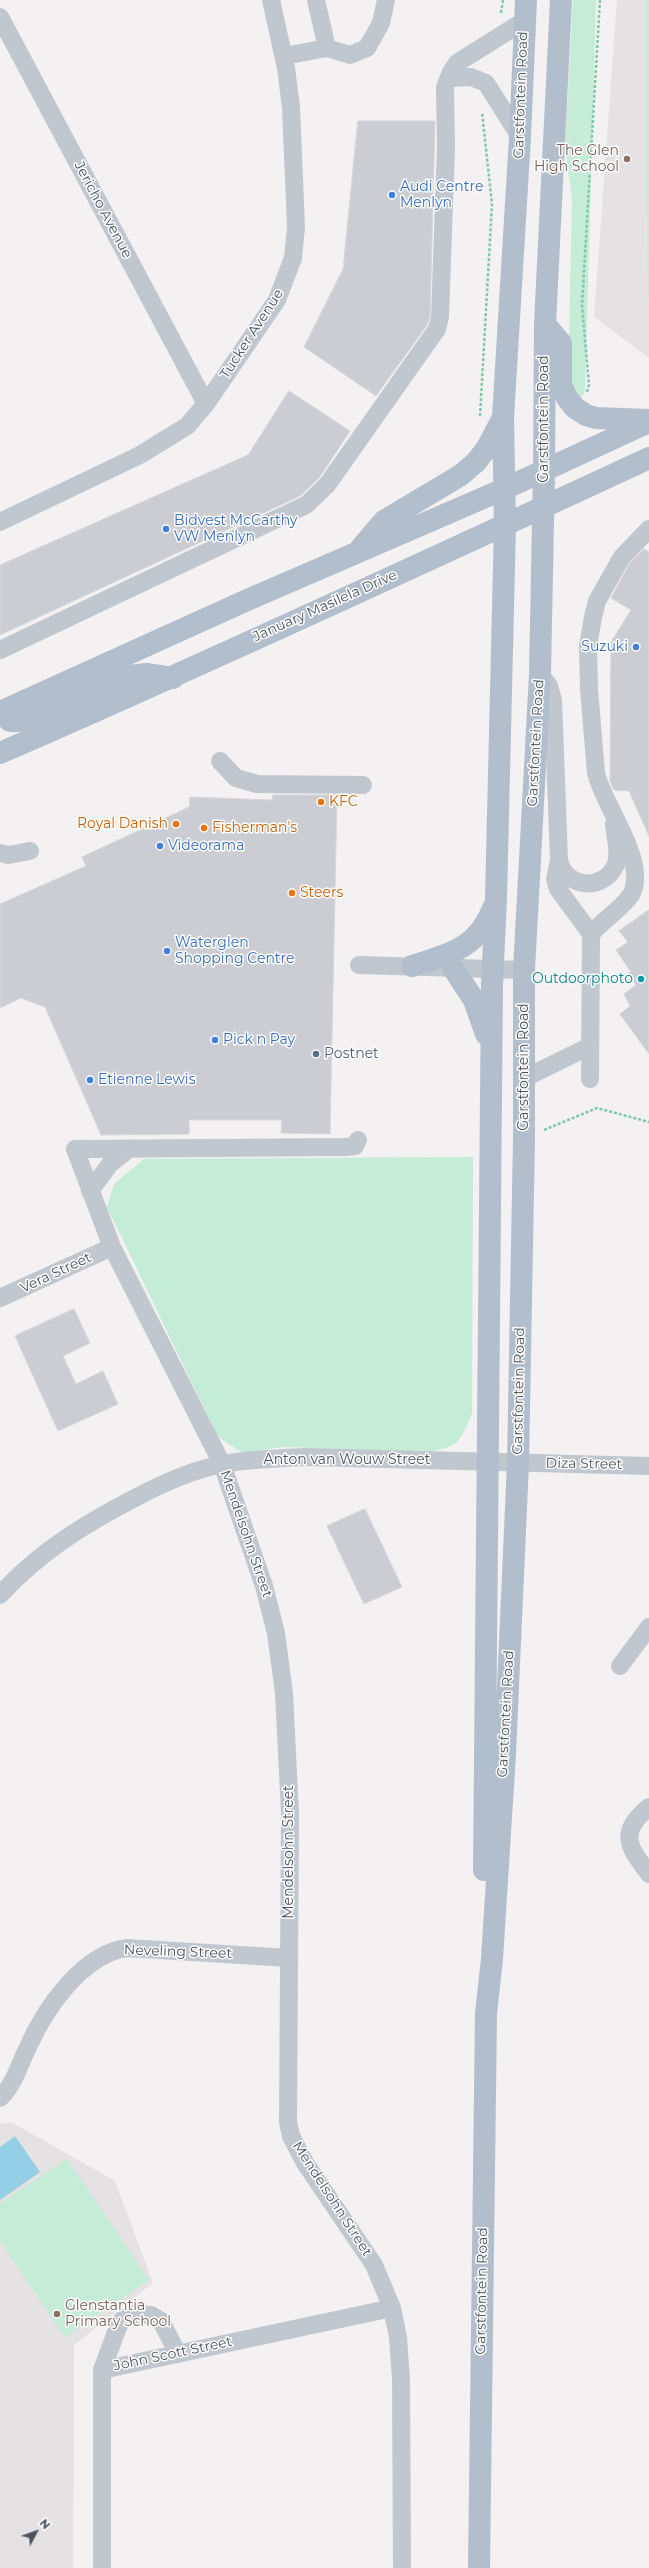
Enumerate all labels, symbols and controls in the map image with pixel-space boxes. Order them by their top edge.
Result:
street label: Garstfontein Road [510,31,532,159]
place label: The Glen High School [534,143,619,176]
marker: The Glen High School [622,154,632,164]
street label: Jericho Avenue [70,159,136,261]
place label: Audi Centre Menlyn [400,179,483,212]
marker: Audi Centre Menlyn [387,190,397,200]
street label: Tucker Avenue [217,286,287,382]
street label: Garstfontein Road [536,355,552,483]
place label: Bidvest McCarthy VW Menlyn [174,513,297,546]
marker: Bidvest McCarthy VW Menlyn [161,524,171,534]
street label: January Masilela Drive [250,567,400,645]
place label: Suzuki [581,639,628,655]
marker: Suzuki [631,642,641,652]
street label: Garstfontein Road [524,679,548,807]
place label: KFC [329,794,358,810]
marker: KFC [316,797,326,807]
place label: Royal Danish [77,816,168,832]
marker: Royal Danish [171,819,181,829]
place label: Fisherman's [212,820,297,836]
marker: Fisherman's [199,823,209,833]
place label: Videorama [168,838,244,854]
marker: Videorama [155,841,165,851]
place label: Steers [300,885,343,901]
marker: Steers [287,888,297,898]
place label: Waterglen Shopping Centre [175,935,294,968]
marker: Waterglen Shopping Centre [162,946,172,956]
place label: Outdoorphoto [532,971,633,987]
marker: Outdoorphoto [636,974,646,984]
street label: Garstfontein Road [516,1003,532,1131]
place label: Pick n Pay [223,1032,295,1048]
marker: Pick n Pay [210,1035,220,1045]
place label: Postnet [324,1046,379,1062]
marker: Postnet [311,1049,321,1059]
place label: Etienne Lewis [98,1072,195,1088]
marker: Etienne Lewis [85,1075,95,1085]
street label: Vera Street [18,1249,94,1297]
street label: Garstfontein Road [509,1327,529,1455]
street label: Anton van Wouw Street [264,1452,430,1468]
street label: Diza Street [545,1455,623,1473]
street label: Mendelsohn Street [216,1468,276,1600]
street label: Garstfontein Road [494,1650,518,1778]
street label: Mendelsohn Street [281,1785,297,1919]
street label: Neveling Street [124,1942,232,1962]
street label: Mendelsohn Street [289,2138,375,2260]
street label: Garstfontein Road [472,2227,492,2355]
place label: Glenstantia Primary School [65,2298,171,2330]
marker: Glenstantia Primary School [52,2309,62,2319]
street label: John Scott Street [112,2333,234,2375]
north arrow [16,2512,56,2552]
text: N [37,2516,53,2532]

